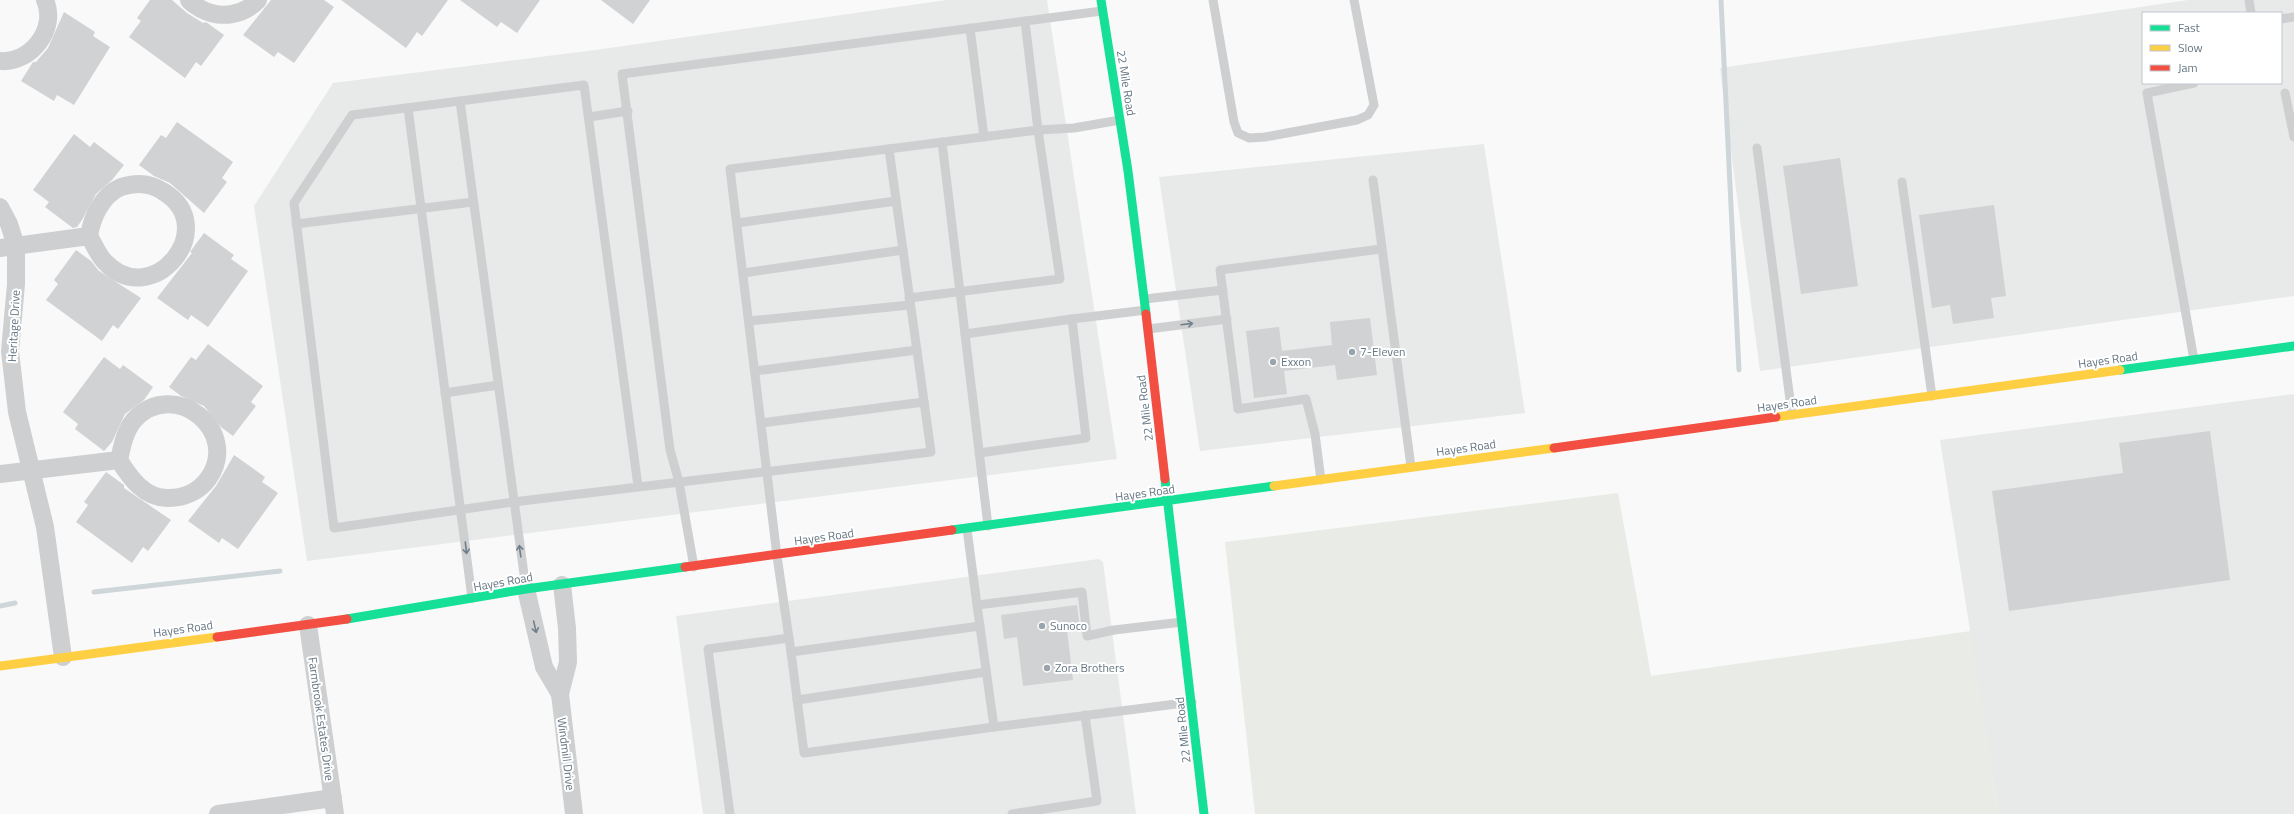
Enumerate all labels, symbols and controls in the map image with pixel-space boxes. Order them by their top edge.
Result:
legend [2142,12,2282,84]
text: Fast [2178,18,2201,37]
text: Slow [2178,38,2203,57]
street label: 22 Mile Road [1112,49,1141,117]
text: Jam [2178,58,2198,77]
street label: Heritage Drive [2,289,25,363]
one-way arrow [1180,321,1193,328]
place label: 7-Eleven [1360,342,1406,361]
street label: Hayes Road [2077,346,2139,373]
marker: 7-Eleven [1347,347,1357,357]
place label: Exxon [1281,352,1311,371]
marker: Exxon [1268,357,1278,367]
street label: 22 Mile Road [1131,374,1158,442]
street label: Hayes Road [1756,390,1818,417]
street label: Hayes Road [1435,434,1497,461]
street label: Hayes Road [1114,479,1176,506]
street label: Hayes Road [793,523,855,550]
one-way arrow [462,541,470,554]
one-way arrow [516,545,524,558]
street label: Hayes Road [472,567,534,596]
street label: Hayes Road [152,615,214,642]
place label: Sunoco [1050,616,1087,635]
one-way arrow [531,621,539,634]
marker: Sunoco [1037,621,1047,631]
street label: Farmbrook Estates Drive [303,656,340,782]
place label: Zora Brothers [1055,658,1125,677]
marker: Zora Brothers [1042,663,1052,673]
street label: 22 Mile Road [1170,696,1195,764]
street label: Windmill Drive [553,716,580,791]

